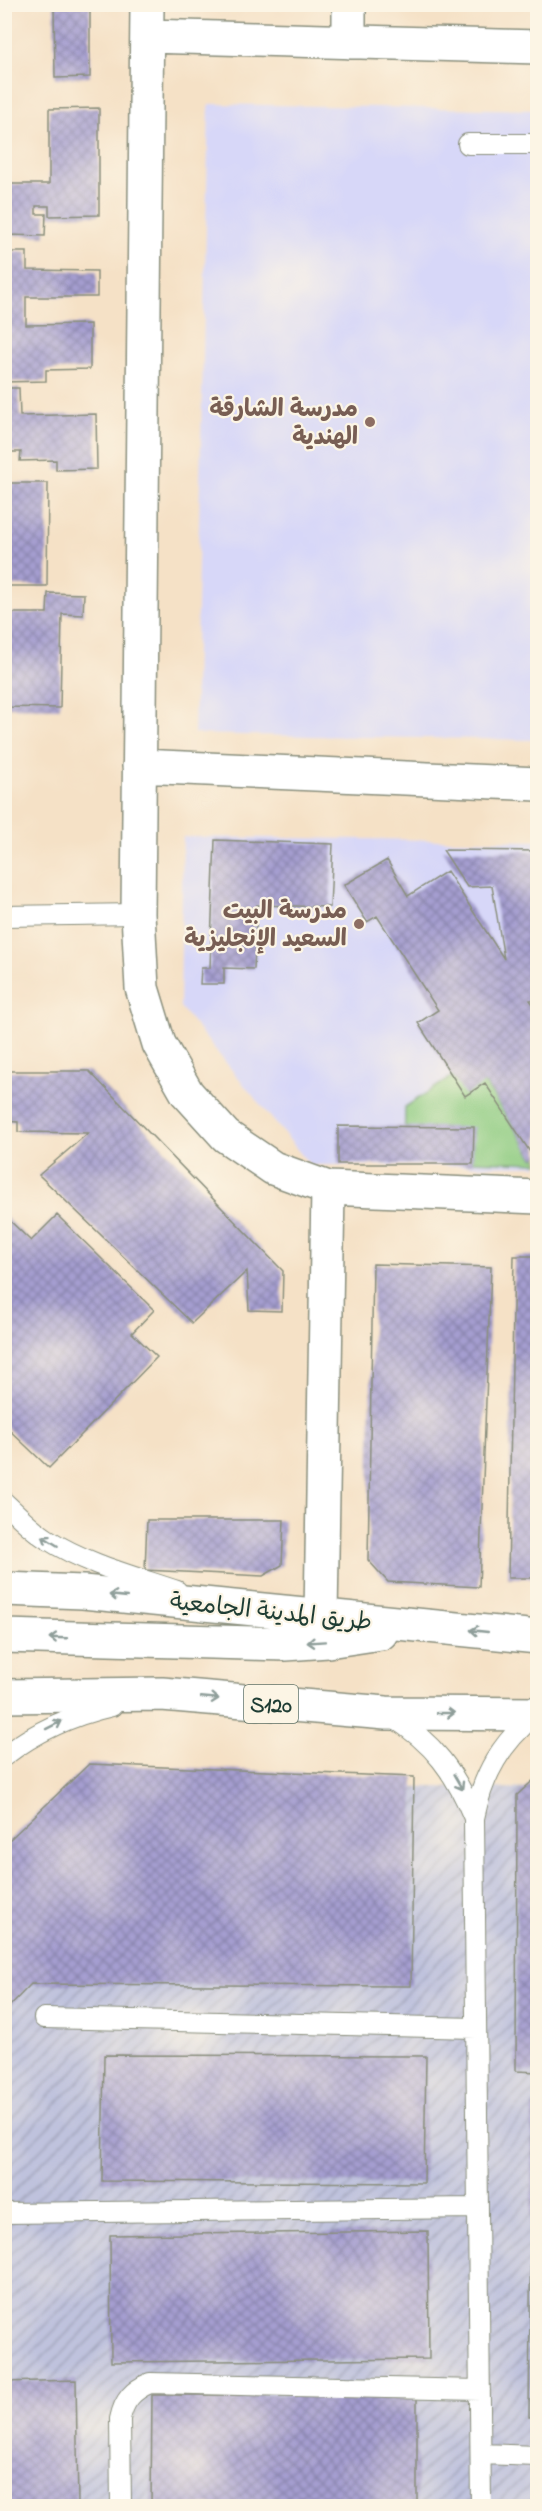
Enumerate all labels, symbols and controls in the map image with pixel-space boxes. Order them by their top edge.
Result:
place label: مدرسة الشارقة الهندية [210,393,358,456]
marker: مدرسة الشارقة الهندية [363,415,377,429]
place label: مدرسة البيت السعيد الإنجليزية [184,895,347,958]
marker: مدرسة البيت السعيد الإنجليزية [352,917,366,931]
one-way arrow [42,1534,59,1546]
street label: طريق المدينة الجامعية [168,1585,374,1642]
one-way arrow [109,1590,128,1601]
one-way arrow [470,1625,490,1636]
one-way arrow [48,1632,68,1643]
one-way arrow [306,1637,326,1648]
road number: S120 [244,1685,298,1723]
one-way arrow [199,1693,219,1704]
one-way arrow [436,1707,456,1719]
one-way arrow [44,1719,62,1730]
one-way arrow [452,1773,464,1790]

